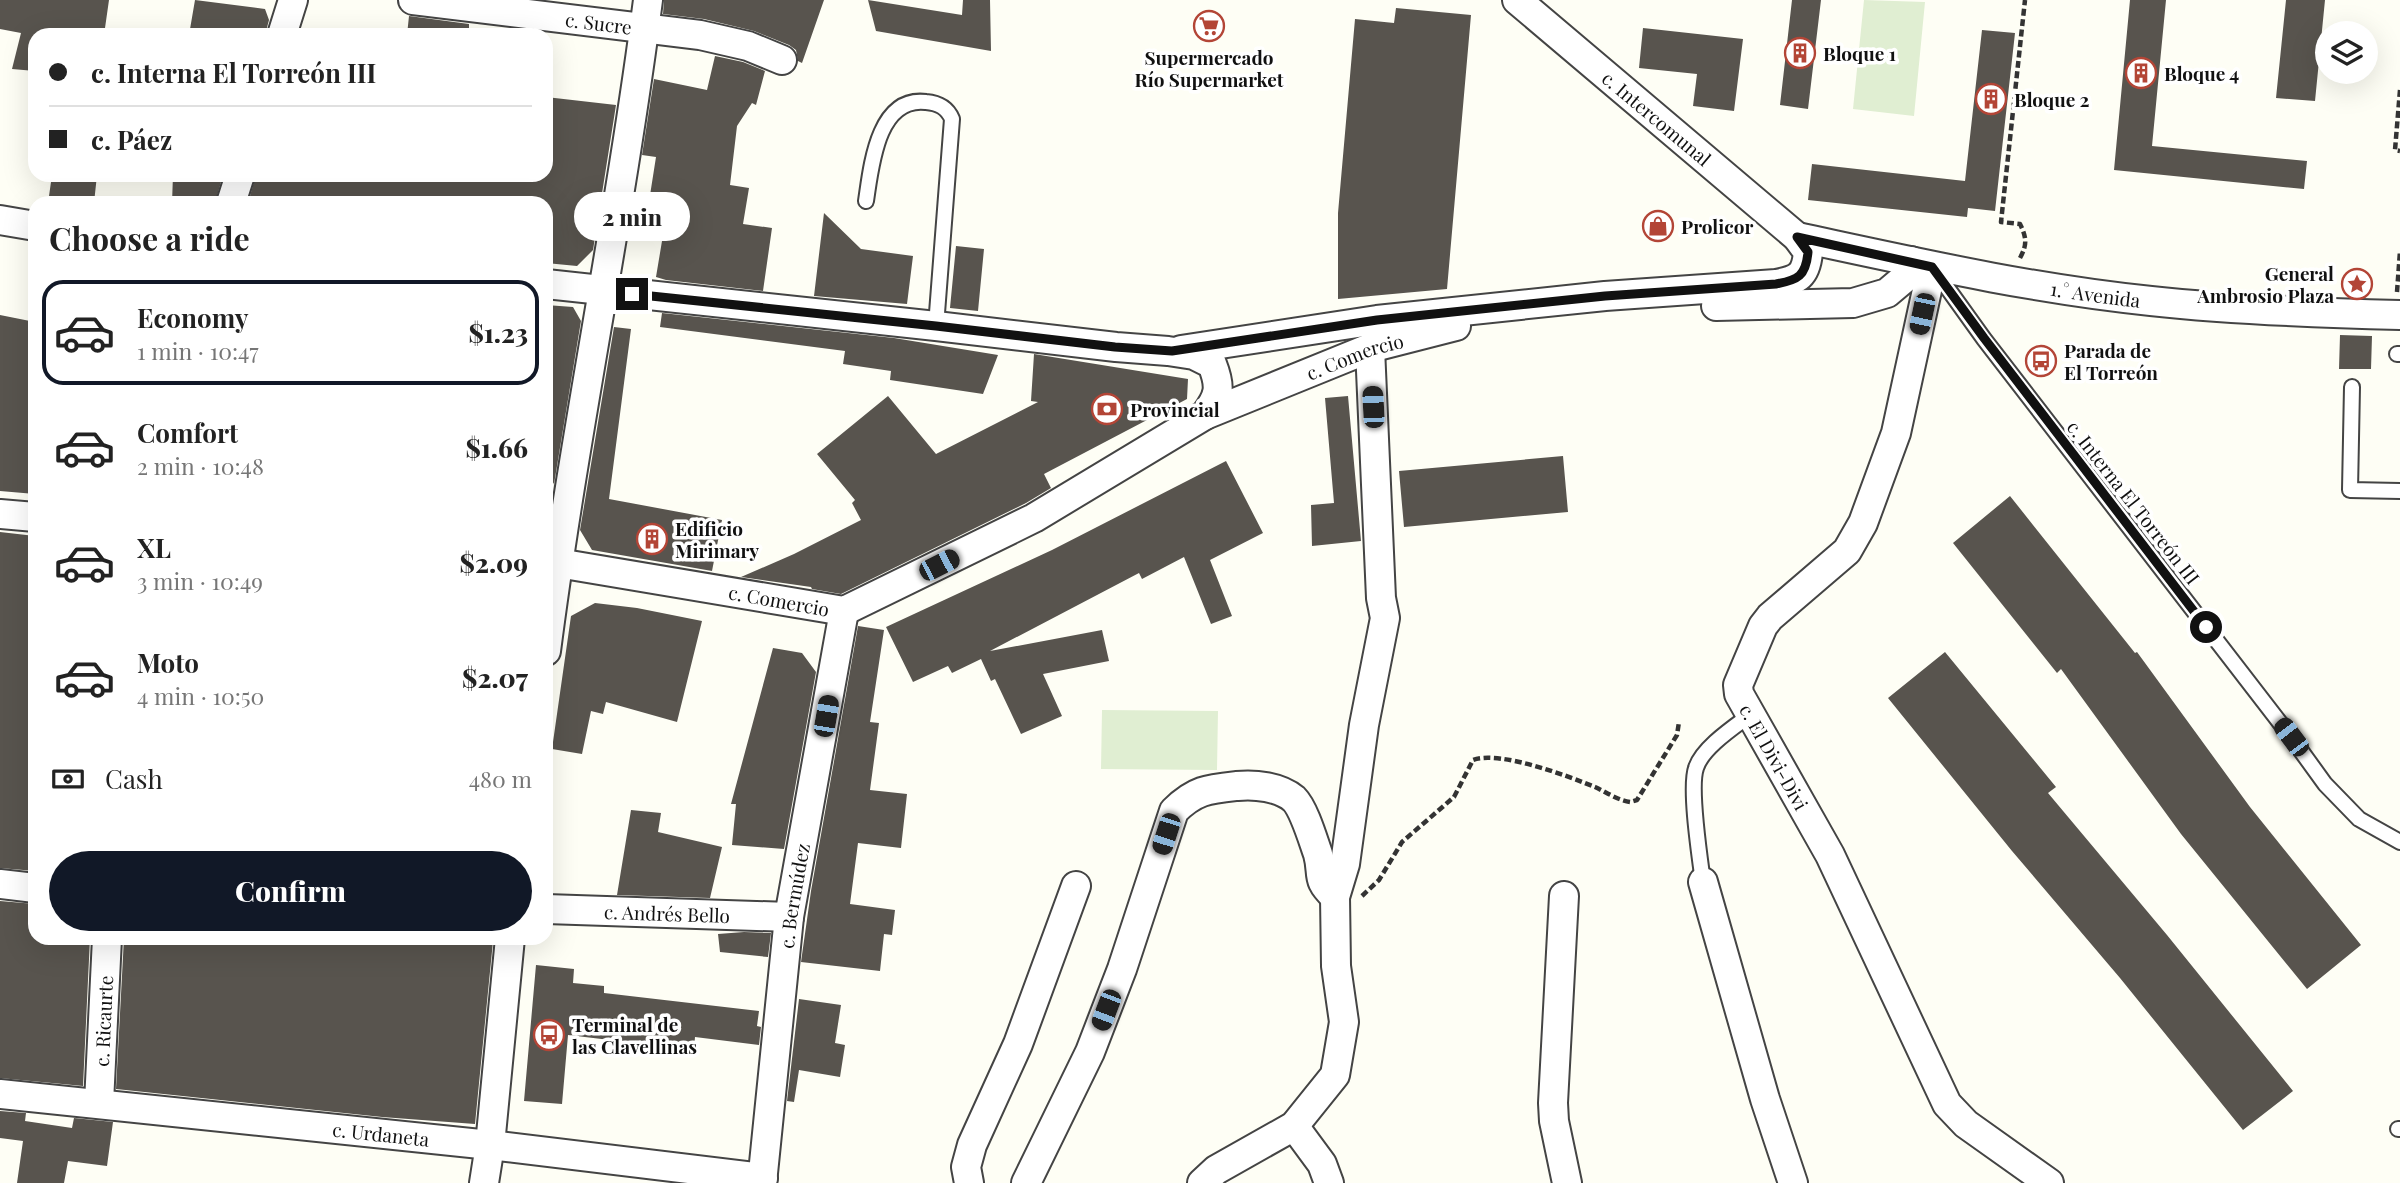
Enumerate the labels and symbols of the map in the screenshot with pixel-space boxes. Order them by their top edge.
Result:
street label: c. Sucre [564,6,633,40]
supermarket icon: Supermercado Río Supermarket [1192,9,1226,43]
building icon: Bloque 1 [1783,36,1817,70]
place label: Bloque 1 [1823,40,1896,66]
place label: Supermercado Río Supermarket [1135,44,1284,92]
building icon: Bloque 4 [2124,56,2158,90]
place label: Bloque 4 [2164,60,2239,86]
street label: c. Intercomunal [1597,65,1717,172]
building icon: Bloque 2 [1974,82,2008,116]
place label: Bloque 2 [2014,86,2090,112]
callout: 2 min [574,192,690,242]
shop icon: Prolicor [1641,209,1675,243]
place label: Prolicor [1681,213,1753,239]
place label: General Ambrosio Plaza [2196,260,2334,308]
place icon: General Ambrosio Plaza [2340,267,2374,301]
street label: 1.° Avenida [2049,275,2142,313]
route end [616,278,648,310]
car [1908,291,1937,337]
street label: c. Comercio [1302,327,1406,386]
place label: Parada de El Torreón [2064,337,2158,385]
bus stop icon: Parada de El Torreón [2024,344,2058,378]
car [1362,385,1385,429]
bank icon: Provincial [1090,392,1124,426]
place label: Provincial [1130,396,1220,422]
street label: c. Interna El Torreón III [2062,415,2206,589]
place label: Edificio Mirimary [675,515,759,563]
building icon: Edificio Mirimary [635,522,669,556]
car [916,546,963,584]
street label: c. Comercio [727,578,831,622]
route start [2190,611,2222,643]
car [813,693,840,739]
street label: c. El Divi-Divi [1734,699,1815,815]
car [2270,714,2313,760]
car [1150,811,1183,857]
street label: c. Bermúdez [773,841,815,950]
street label: c. Andrés Bello [604,898,730,928]
street label: c. Ricaurte [88,975,118,1067]
car [1089,987,1124,1033]
place label: Terminal de las Clavellinas [572,1011,697,1059]
bus stop icon: Terminal de las Clavellinas [532,1018,566,1052]
street label: c. Urdaneta [331,1116,431,1152]

